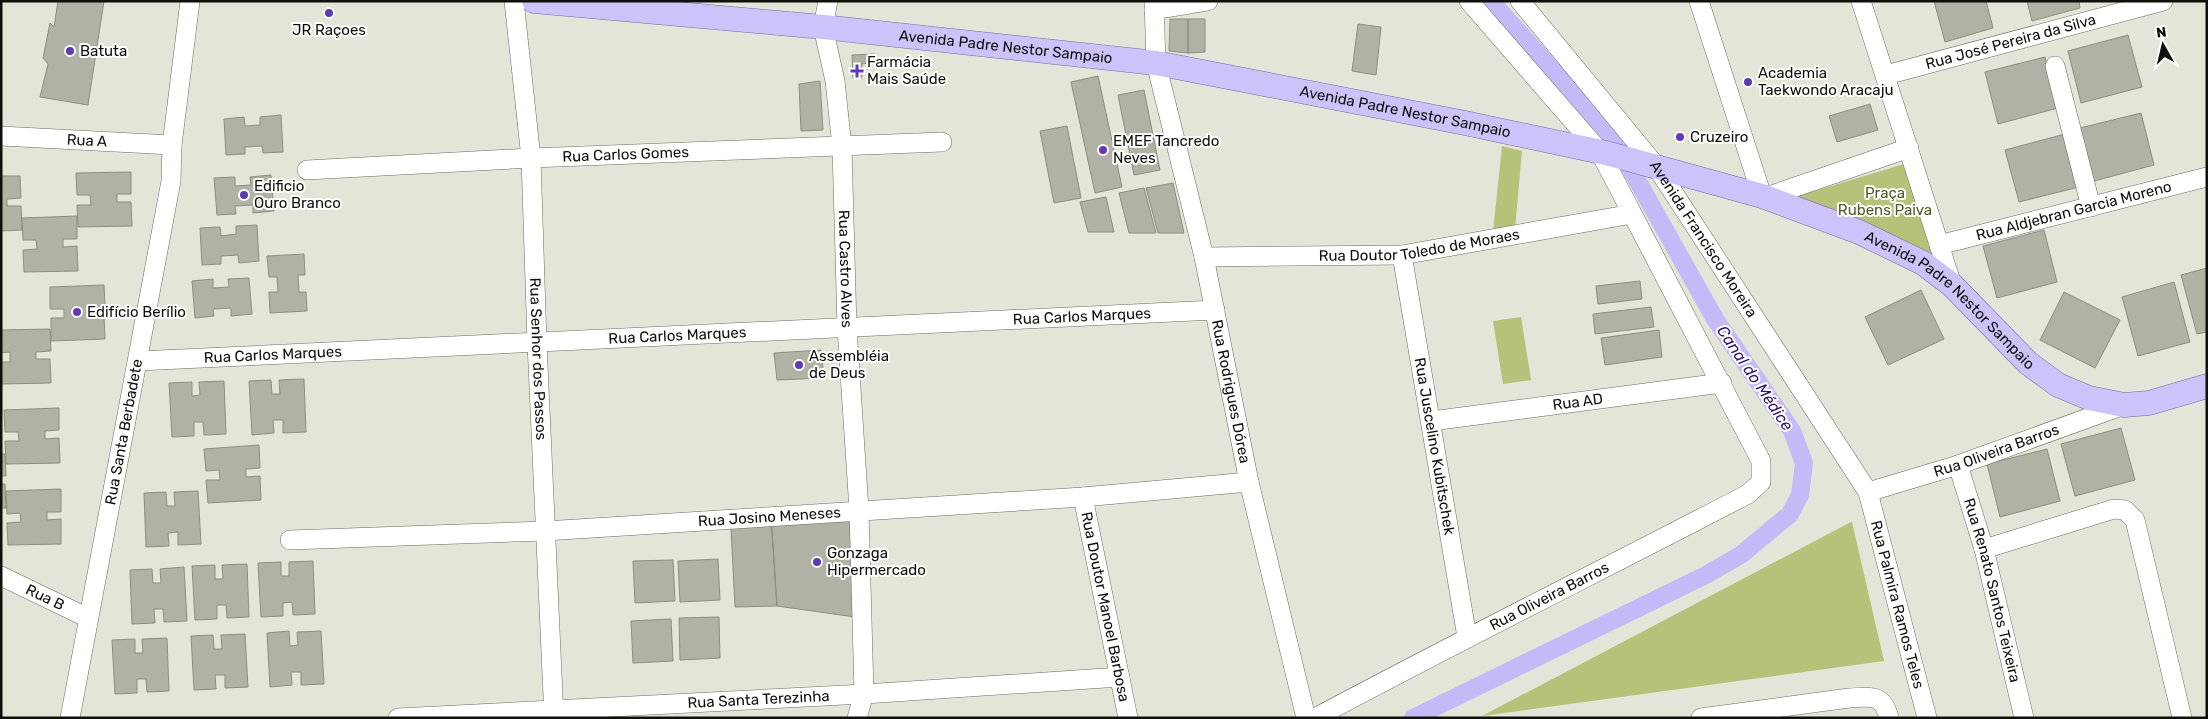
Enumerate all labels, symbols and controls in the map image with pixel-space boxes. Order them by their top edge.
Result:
marker: JR Raçoes [323,7,335,19]
street label: Rua José Pereira da Silva [1923,10,2098,73]
north arrow [2138,20,2188,70]
place label: JR Raçoes [292,21,366,39]
text: N [2155,24,2167,42]
street label: Avenida Padre Nestor Sampaio [898,26,1113,67]
place label: Batuta [80,42,127,60]
marker: Batuta [64,45,76,57]
place label: Farmácia Mais Saúde [867,53,946,88]
place label: Academia Taekwondo Aracaju [1758,64,1894,99]
marker: Farmácia Mais Saúde [851,65,863,77]
marker: Academia Taekwondo Aracaju [1742,76,1754,88]
street label: Avenida Padre Nestor Sampaio [1298,82,1512,141]
place label: Cruzeiro [1690,128,1748,146]
street label: Rua A [66,130,108,151]
marker: Cruzeiro [1674,131,1686,143]
place label: EMEF Tancredo Neves [1113,132,1219,167]
street label: Rua Carlos Gomes [562,143,690,166]
marker: EMEF Tancredo Neves [1097,144,1109,156]
street label: Avenida Francisco Moreira [1646,157,1761,321]
place label: Edificio Ouro Branco [254,177,341,212]
street label: Rua Aldjebran Garcia Moreno [1974,177,2173,244]
park label: Praça Rubens Paiva [1838,184,1932,219]
marker: Edificio Ouro Branco [238,189,250,201]
street label: Rua Castro Alves [835,210,856,328]
street label: Rua Doutor Toledo de Moraes [1319,225,1521,265]
street label: Avenida Padre Nestor Sampaio [1862,227,2038,374]
street label: Rua Senhor dos Passos [526,277,550,441]
place label: Edifício Berílio [87,303,186,321]
street label: Rua Carlos Marques [1012,304,1152,329]
marker: Edifício Berílio [71,306,83,318]
street label: Rua Rodrigues Dórea [1208,318,1254,465]
water label: Canal do Médice [1713,322,1797,434]
street label: Rua Carlos Marques [608,323,747,348]
street label: Rua Carlos Marques [203,342,343,367]
place label: Assembléia de Deus [809,347,889,382]
street label: Rua Juscelino Kubitschek [1411,356,1459,537]
street label: Rua Santa Berbadete [101,358,146,507]
marker: Assembléia de Deus [793,359,805,371]
street label: Rua AD [1551,390,1604,414]
street label: Rua Oliveira Barros [1932,420,2062,481]
street label: Rua Renato Santos Teixeira [1960,496,2024,684]
street label: Rua Josino Meneses [697,503,842,530]
street label: Rua Doutor Manoel Barbosa [1077,510,1133,703]
street label: Rua Palmira Ramos Teles [1867,518,1928,691]
place label: Gonzaga Hipermercado [827,544,926,579]
marker: Gonzaga Hipermercado [811,556,823,568]
street label: Rua Oliveira Barros [1486,558,1612,634]
street label: Rua B [23,580,67,614]
street label: Rua Santa Terezinha [687,687,830,712]

